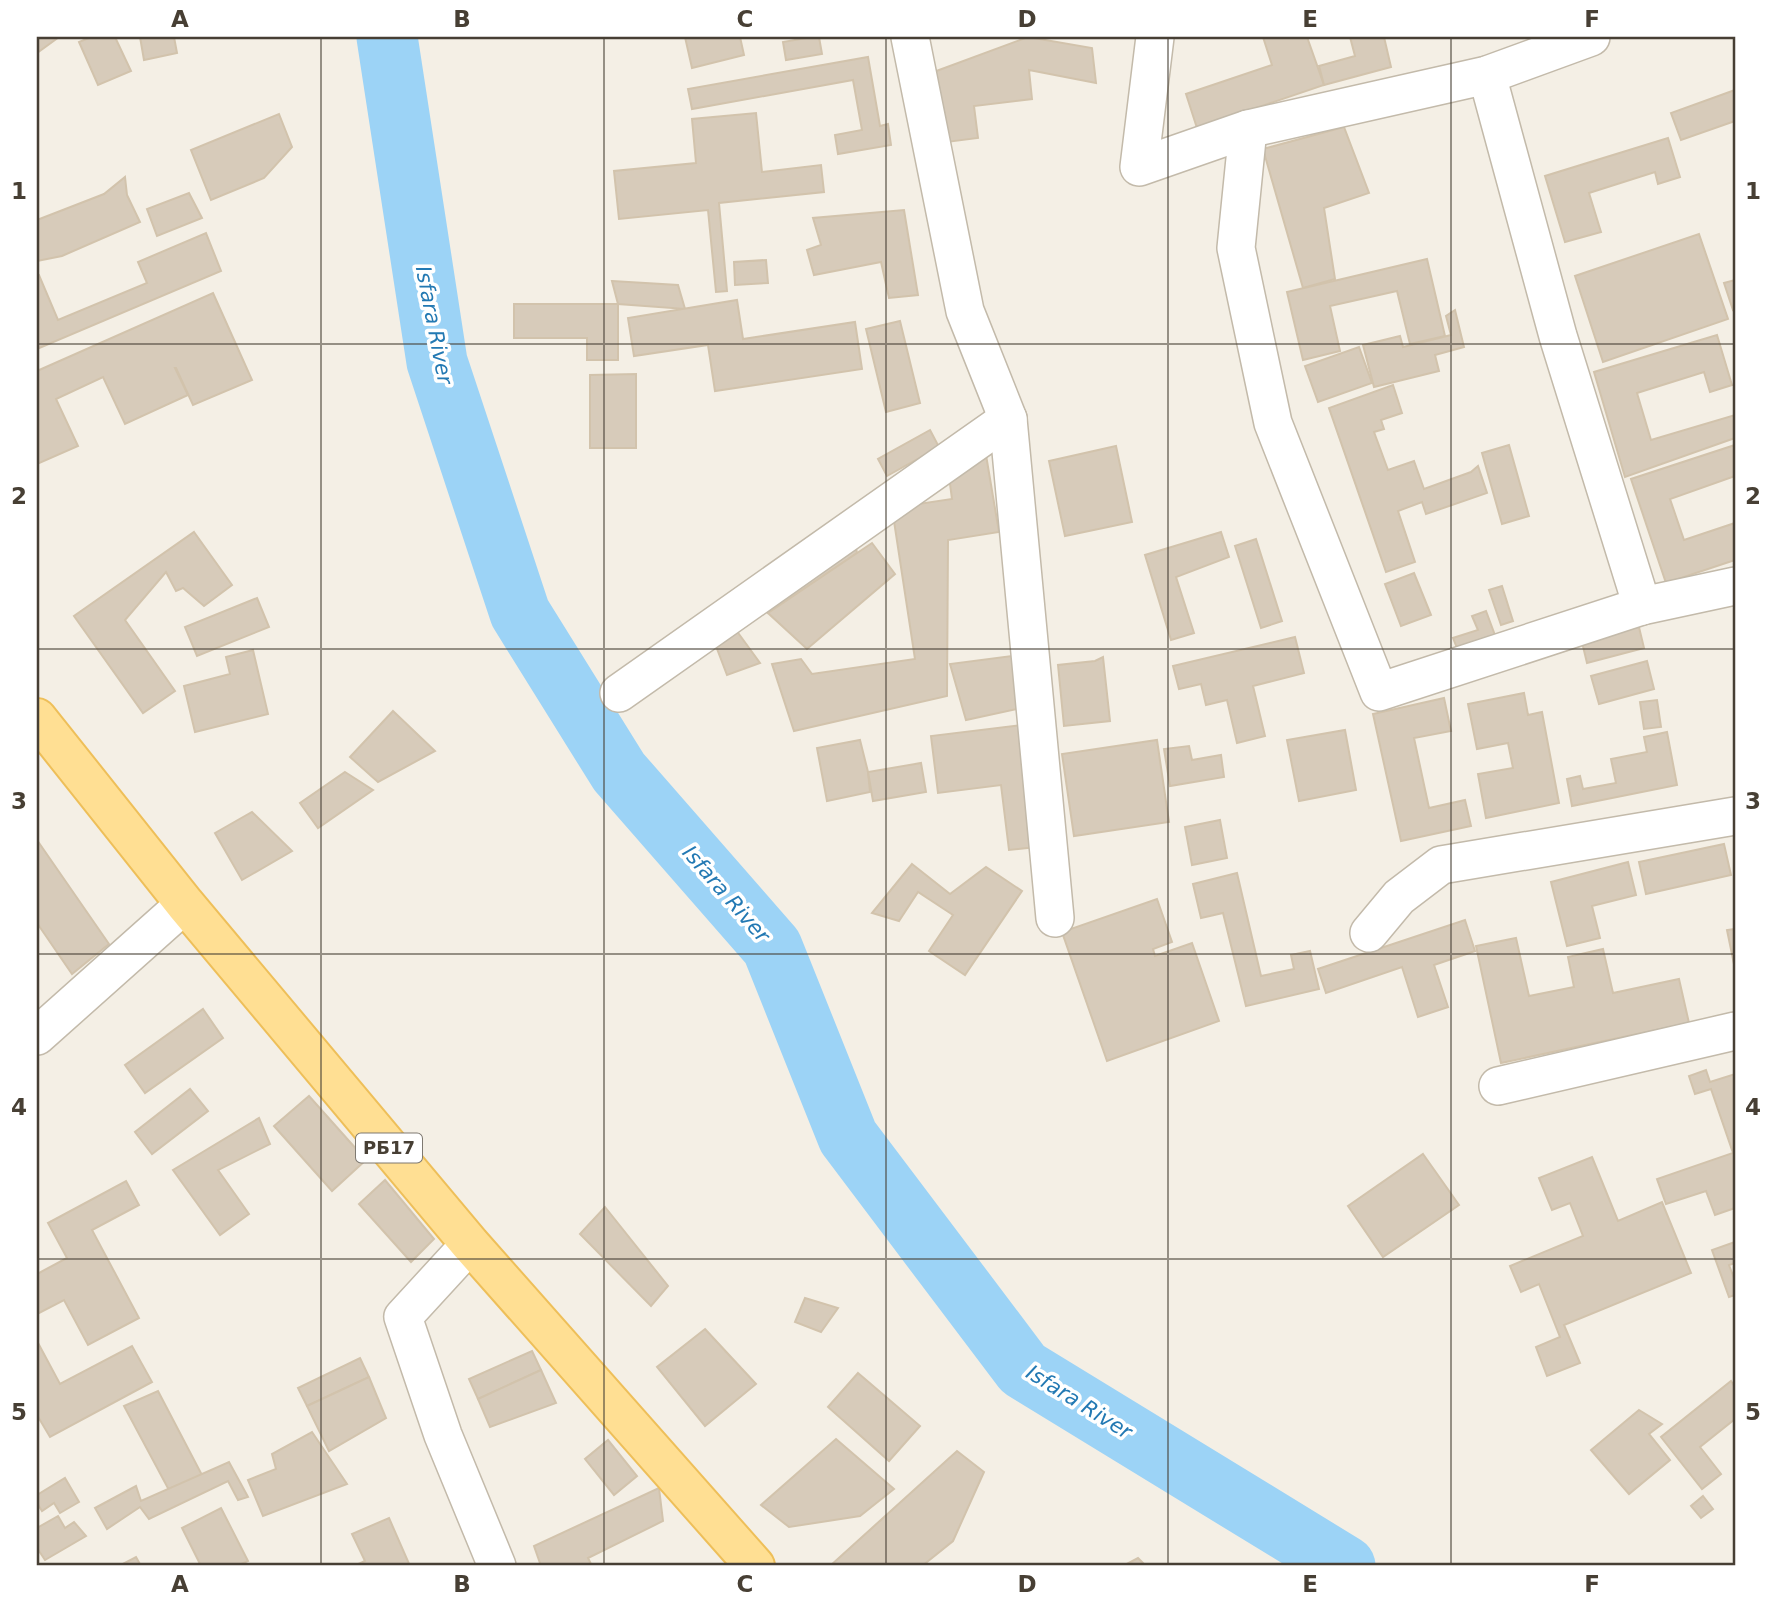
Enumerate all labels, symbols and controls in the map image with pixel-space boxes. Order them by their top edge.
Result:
text: A [171,6,189,32]
text: B [453,6,471,32]
text: C [737,6,753,32]
text: D [1017,6,1037,32]
text: E [1302,6,1318,32]
text: F [1584,6,1600,32]
text: 1 [11,178,27,204]
text: 1 [1745,178,1761,204]
water label: Isfara River [411,264,457,388]
text: 2 [11,483,27,509]
text: 2 [1745,483,1761,509]
text: 3 [11,788,27,814]
text: 3 [1745,788,1761,814]
water label: Isfara River [678,841,775,948]
text: 4 [11,1094,27,1120]
text: 4 [1745,1094,1761,1120]
road number: РБ17 [356,1134,422,1162]
water label: Isfara River [1022,1360,1137,1445]
text: 5 [11,1399,27,1425]
text: 5 [1745,1399,1761,1425]
text: A [171,1571,189,1597]
text: B [453,1571,471,1597]
text: C [737,1571,753,1597]
text: D [1017,1571,1037,1597]
text: E [1302,1571,1318,1597]
text: F [1584,1571,1600,1597]

